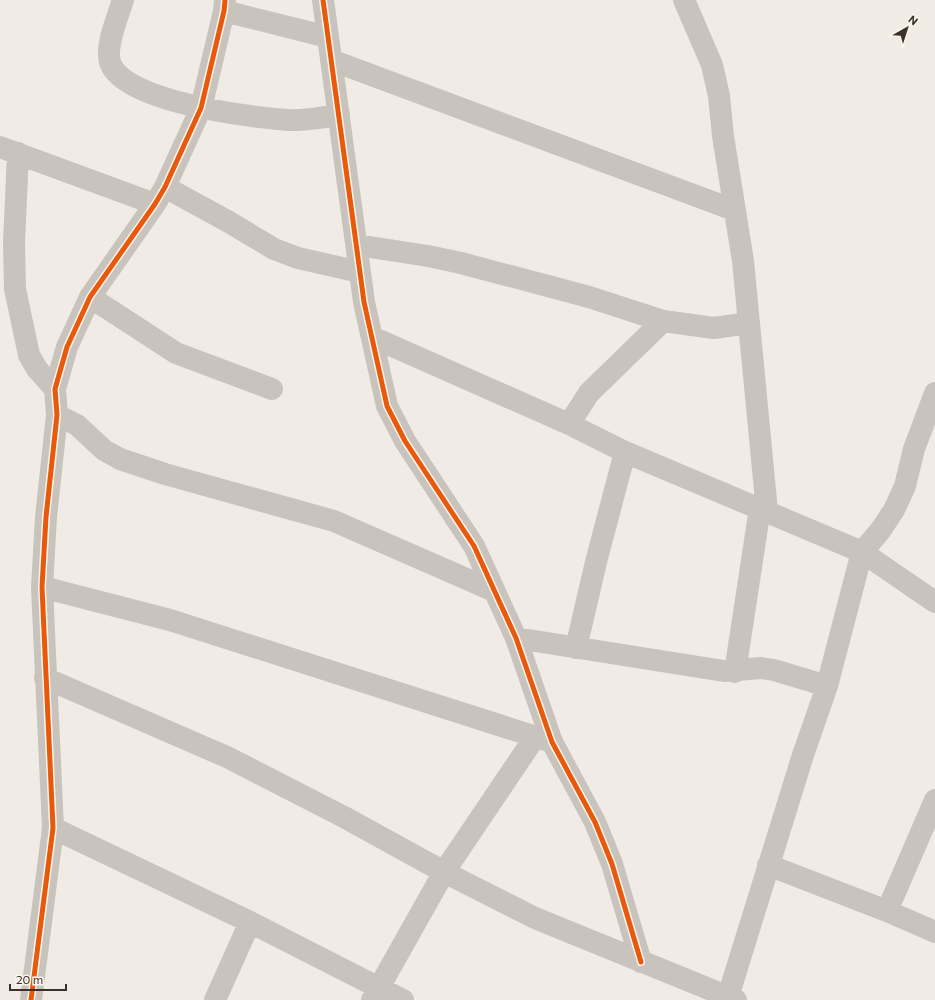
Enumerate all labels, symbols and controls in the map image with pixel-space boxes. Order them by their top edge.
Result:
north arrow [887,8,927,48]
text: N [906,12,921,27]
scale bar [10,966,66,992]
text: 20 m [16,972,43,986]

